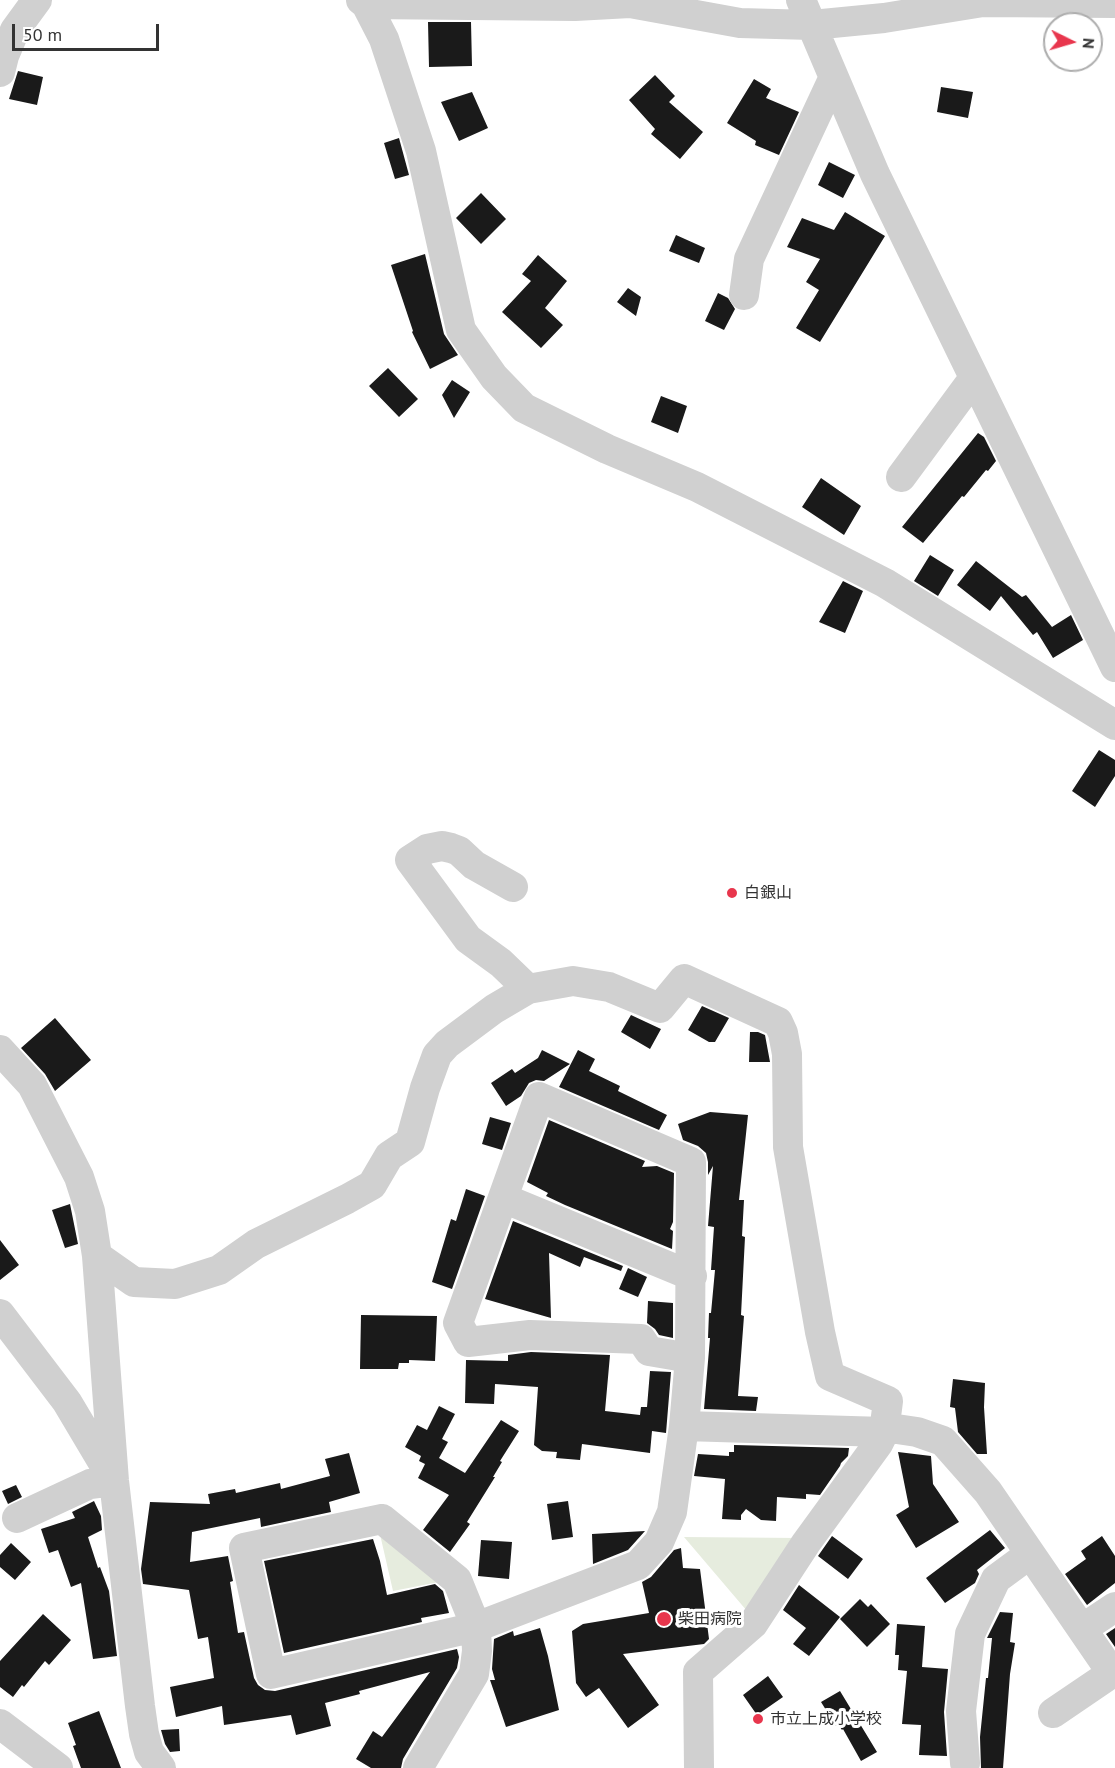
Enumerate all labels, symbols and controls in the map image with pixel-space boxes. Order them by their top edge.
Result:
scale bar [15,12,162,50]
north arrow [1043,12,1103,72]
text: 50 m [23,23,62,46]
text: N [1079,37,1099,49]
place label: 白銀山 [744,883,792,903]
marker: 白銀山 [725,886,739,900]
place label: 柴田病院 [678,1609,742,1629]
marker: 柴田病院 [655,1610,673,1628]
place label: 市立上成小学校 [770,1709,882,1729]
marker: 市立上成小学校 [751,1712,765,1726]

